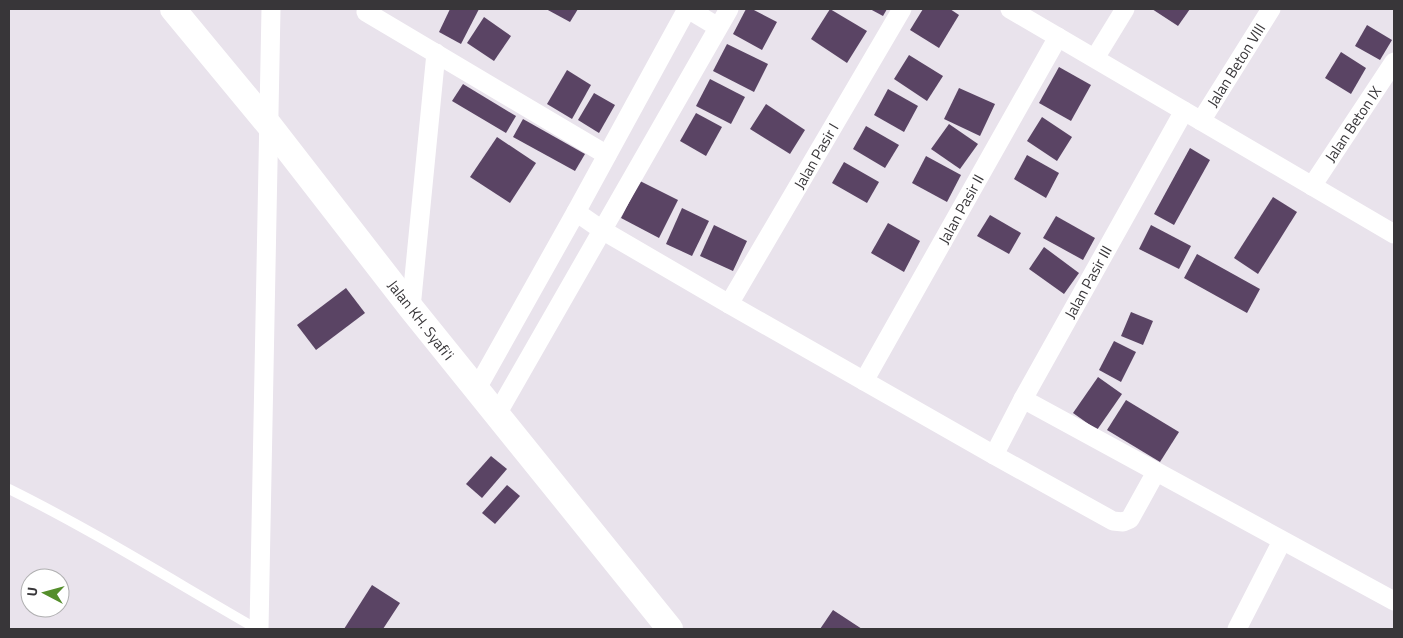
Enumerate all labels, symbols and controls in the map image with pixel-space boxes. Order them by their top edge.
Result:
street label: Jalan Beton VIII [1201,18,1271,112]
street label: Jalan Beton IX [1319,81,1387,167]
street label: Jalan Pasir I [788,119,844,193]
street label: Jalan Pasir II [932,170,990,248]
street label: Jalan Pasir III [1058,241,1118,323]
street label: Jalan KH. Syafi'i [382,275,460,365]
north arrow [20,568,70,618]
text: U [21,586,42,597]

